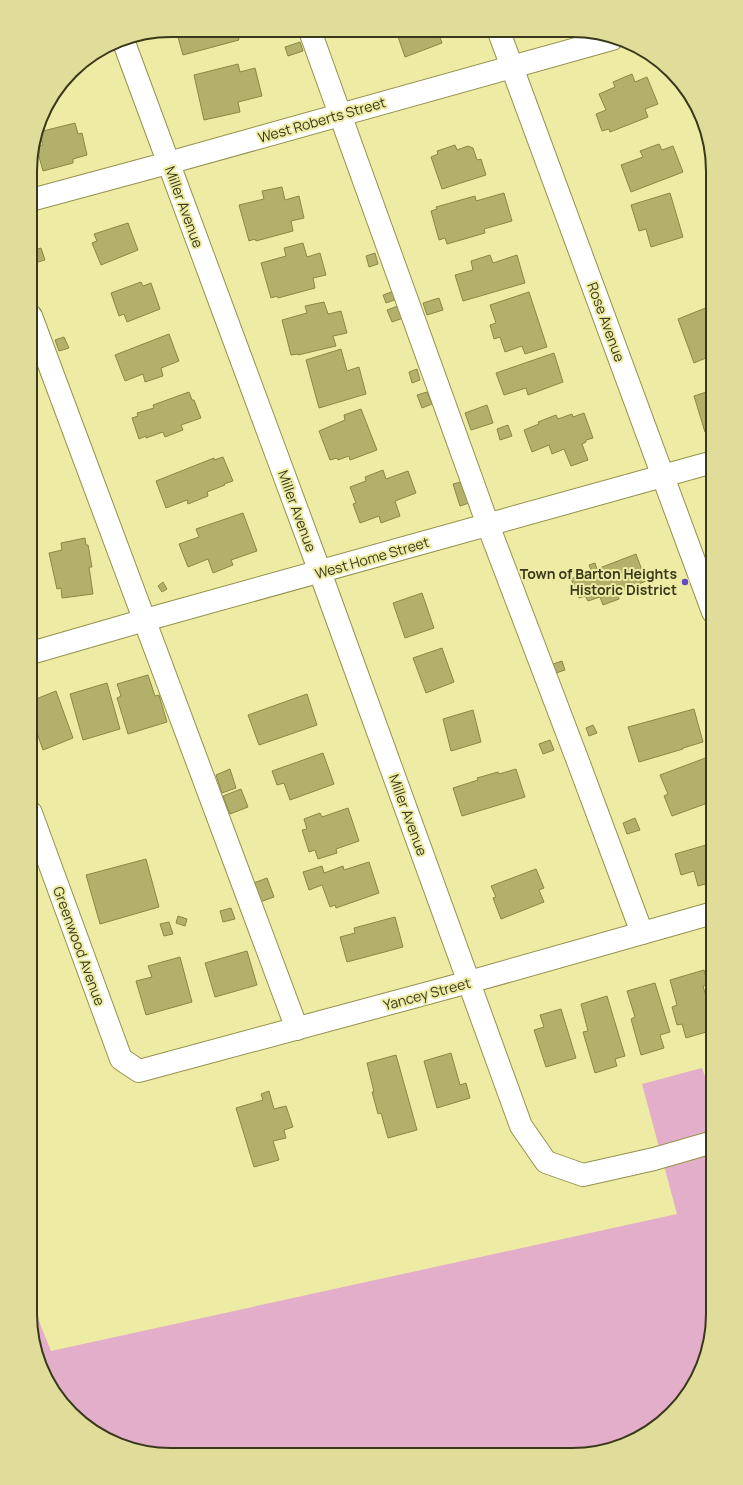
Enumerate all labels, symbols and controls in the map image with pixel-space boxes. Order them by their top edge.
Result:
street label: West Roberts Street [256,92,388,147]
street label: Miller Avenue [161,163,208,250]
street label: Rose Avenue [583,279,630,364]
street label: Miller Avenue [274,467,321,554]
street label: West Home Street [313,532,432,583]
place label: Town of Barton Heights Historic District [520,564,677,599]
marker: Town of Barton Heights Historic District [680,577,690,587]
street label: Miller Avenue [385,771,432,858]
street label: Greenwood Avenue [49,884,110,1008]
street label: Yancey Street [381,973,473,1014]

